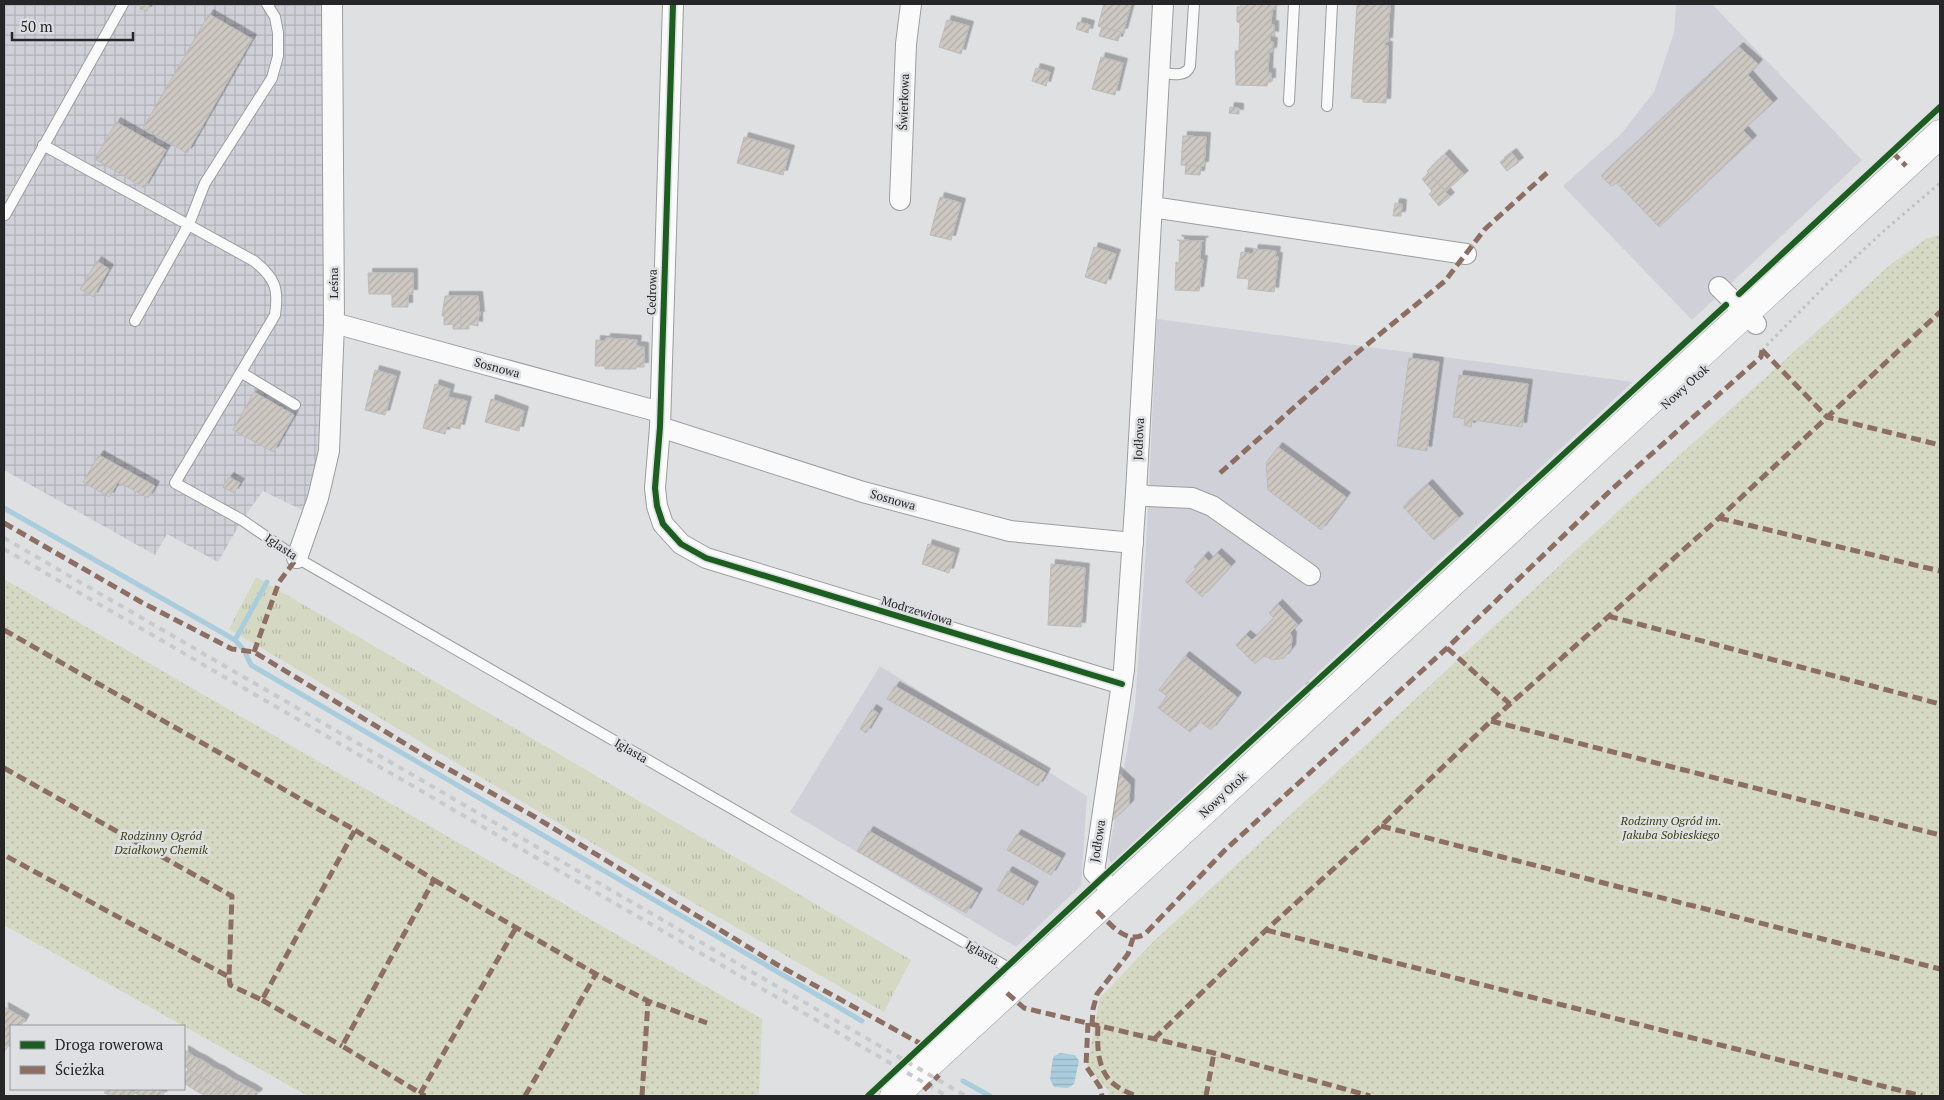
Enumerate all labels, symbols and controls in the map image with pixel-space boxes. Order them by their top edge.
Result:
scale bar [12,10,134,42]
text: 50 m [20,16,53,36]
street label: Świerkowa [895,73,912,131]
street label: Leśna [326,267,341,299]
street label: Cedrowa [643,269,660,315]
street label: Sosnowa [473,354,522,381]
street label: Nowy Otok [1658,361,1712,412]
street label: Jodłowa [1130,417,1147,461]
street label: Sosnowa [869,486,918,513]
street label: Iglasta [262,530,300,563]
street label: Modrzewiowa [880,593,955,628]
street label: Iglasta [612,735,651,766]
street label: Nowy Otok [1196,768,1250,820]
park label: Rodzinny Ogród im. Jakuba Sobieskiego [1620,813,1721,842]
street label: Jodłowa [1087,819,1108,863]
park label: Rodzinny Ogród Działkowy Chemik [113,828,208,857]
street label: Iglasta [963,937,1002,968]
legend [10,1025,185,1090]
text: Droga rowerowa [55,1034,164,1054]
text: Ścieżka [55,1059,105,1079]

